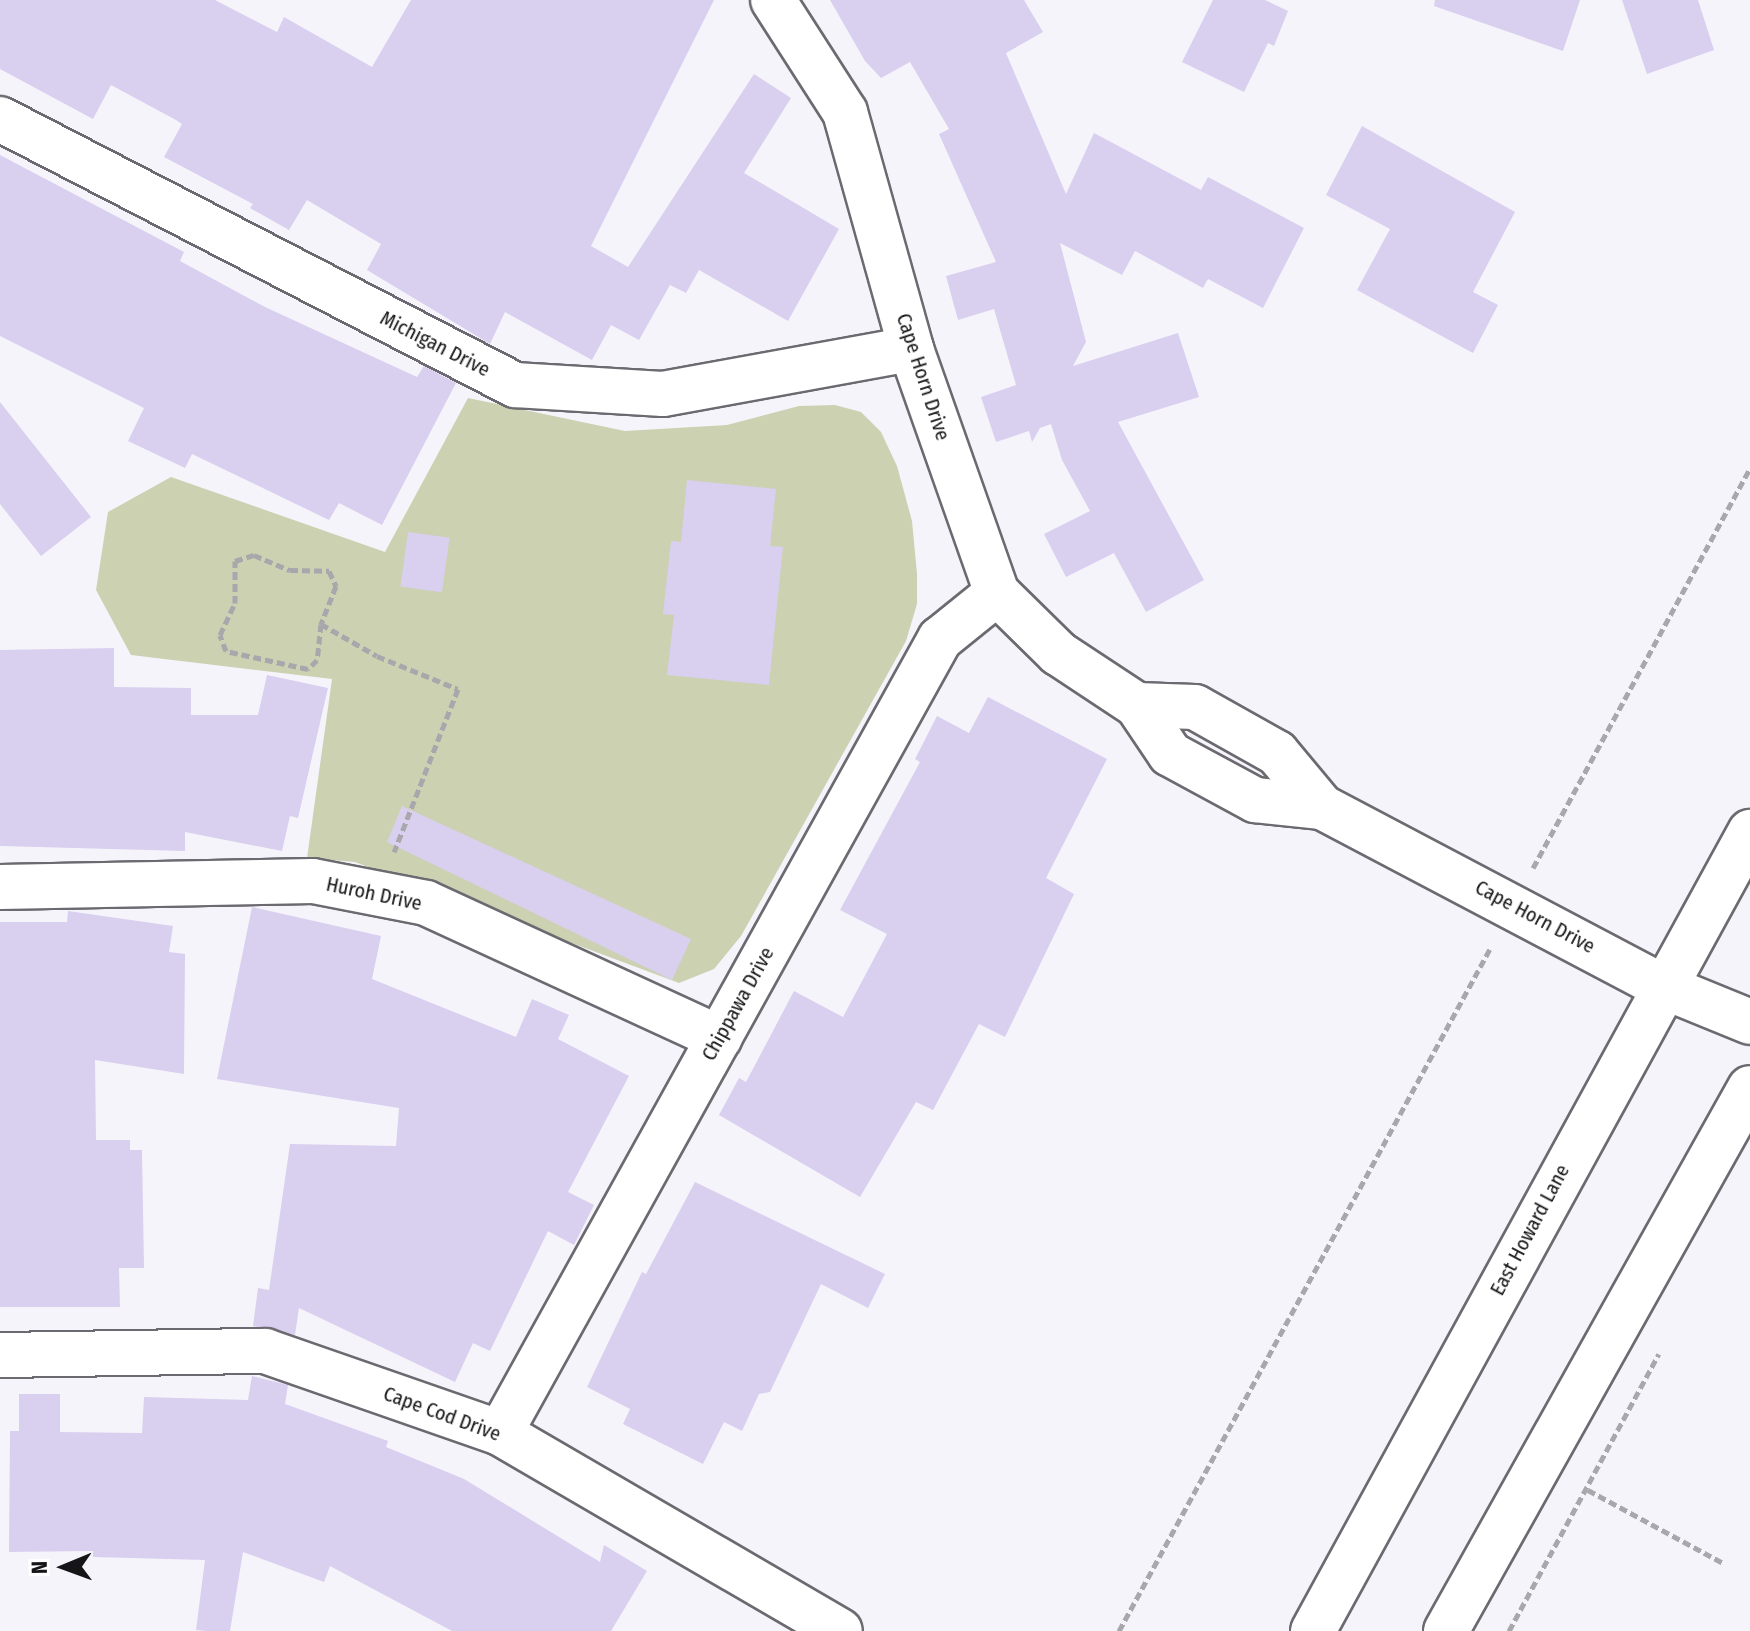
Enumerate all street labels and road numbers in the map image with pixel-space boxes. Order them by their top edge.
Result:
street label: Michigan Drive [376,306,494,382]
street label: Cape Horn Drive [891,310,955,444]
street label: Huroh Drive [324,872,424,916]
street label: Cape Horn Drive [1471,875,1599,959]
street label: Chippawa Drive [697,943,779,1065]
street label: East Howard Lane [1485,1161,1575,1299]
street label: Cape Cod Drive [380,1382,504,1446]

